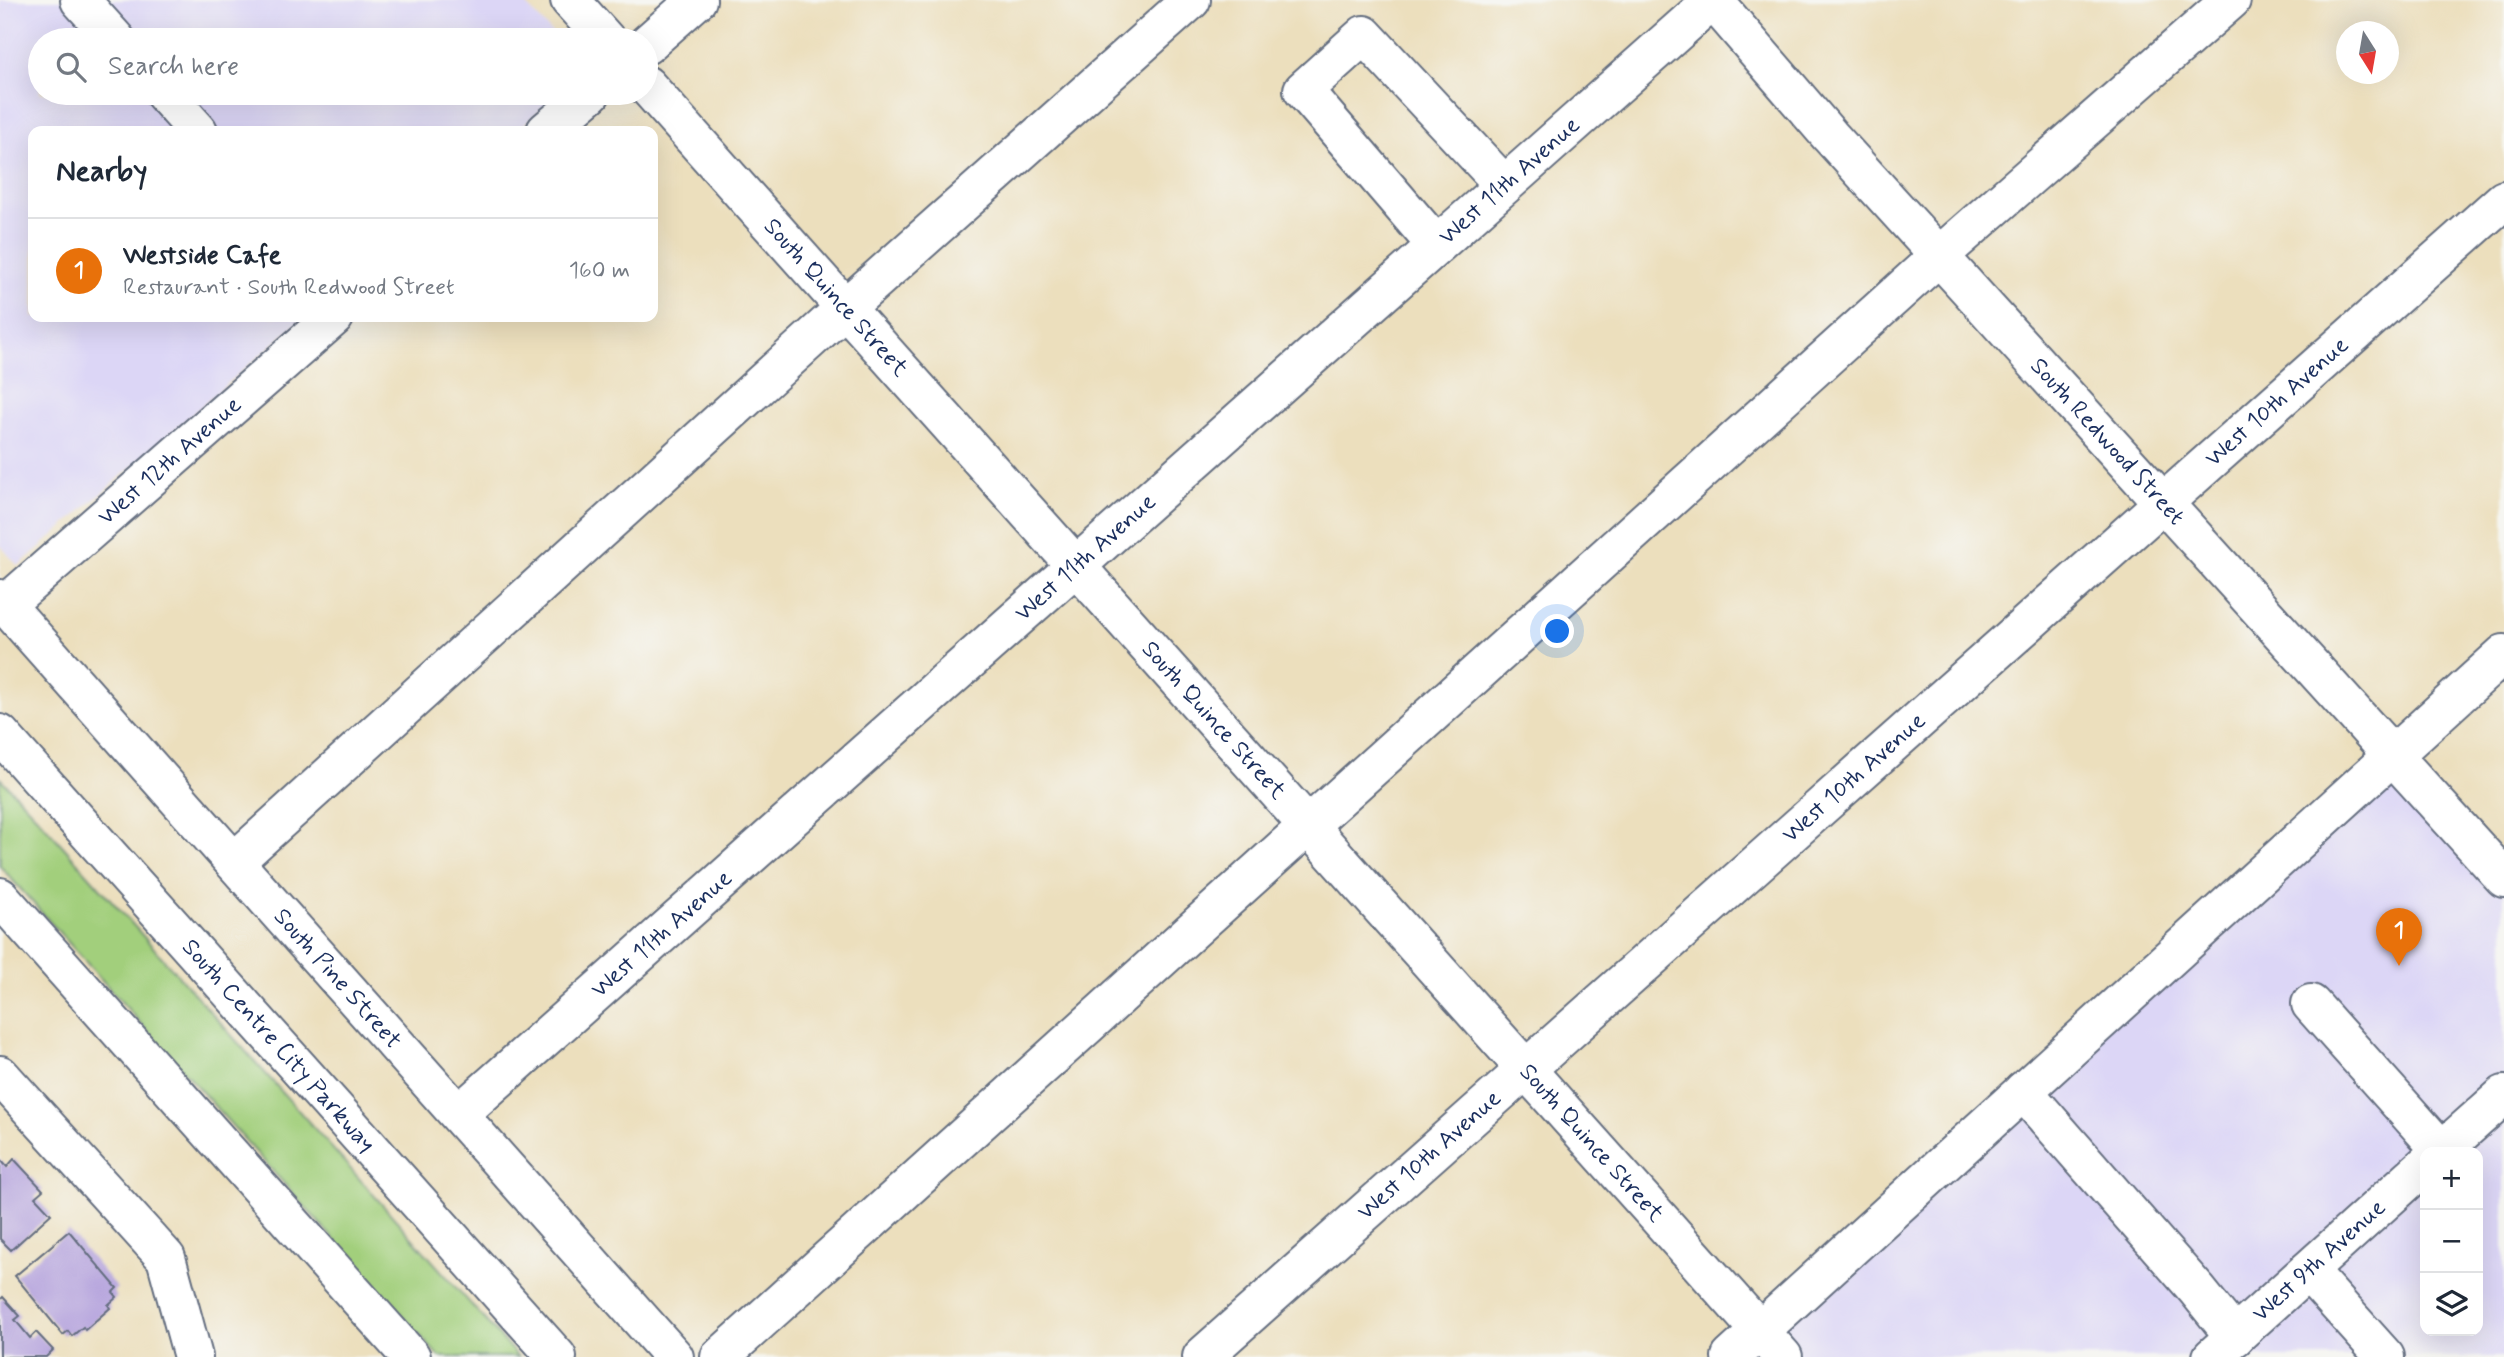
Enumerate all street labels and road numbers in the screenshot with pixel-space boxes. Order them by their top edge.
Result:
street label: West 11th Avenue [1432,110,1587,252]
street label: South Quince Street [757,211,915,384]
street label: West 10th Avenue [2199,330,2355,474]
street label: South Redwood Street [2023,351,2192,532]
street label: West 12th Avenue [91,389,248,532]
street label: West 11th Avenue [1008,486,1163,628]
street label: South Quince Street [1135,634,1293,806]
street label: West 10th Avenue [1775,706,1932,850]
street label: West 11th Avenue [585,863,739,1005]
street label: South Pine Street [267,902,408,1056]
street label: South Centre City Parkway [175,932,382,1159]
street label: South Quince Street [1512,1057,1671,1229]
street label: West 10th Avenue [1351,1083,1508,1227]
street label: West 9th Avenue [2246,1192,2392,1329]

